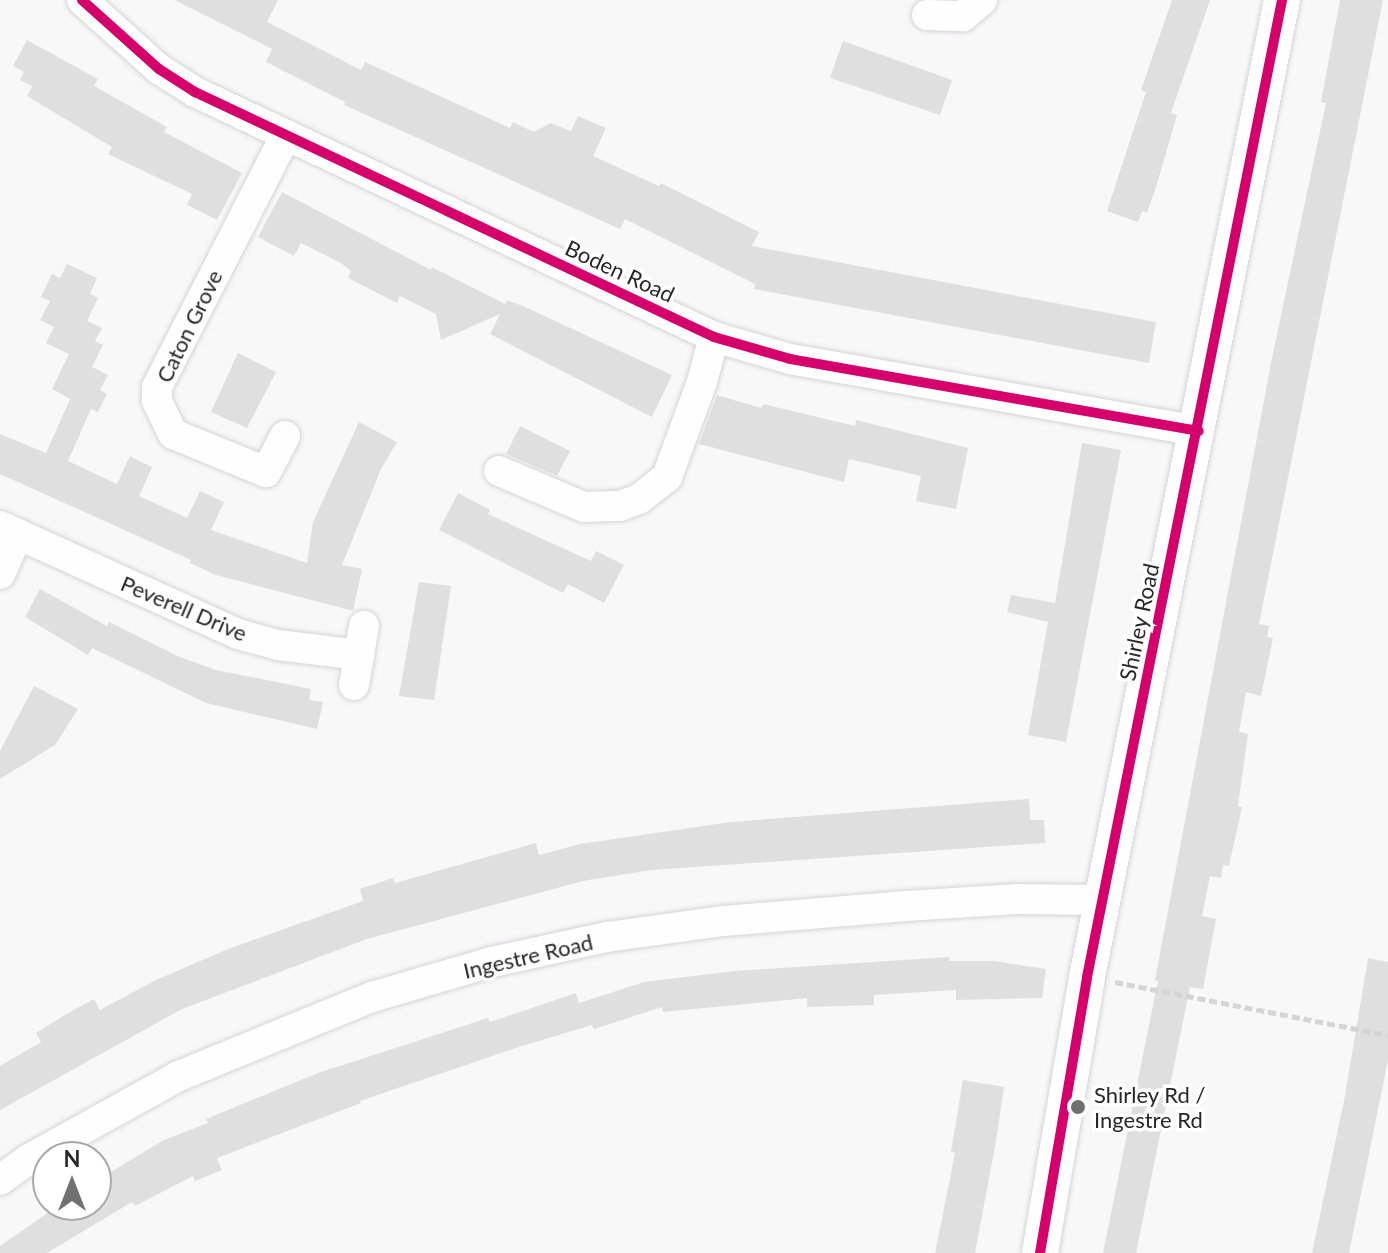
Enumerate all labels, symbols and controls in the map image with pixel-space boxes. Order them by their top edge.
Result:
street label: Boden Road [561,234,679,308]
street label: Caton Grove [150,265,228,387]
street label: Shirley Road [1114,561,1164,683]
street label: Peverell Drive [117,570,251,646]
street label: Ingestre Road [461,928,595,984]
place label: Shirley Rd / Ingestre Rd [1094,1081,1206,1132]
marker: Shirley Rd / Ingestre Rd [1069,1098,1087,1116]
north arrow [32,1141,112,1221]
text: N [64,1145,80,1172]

